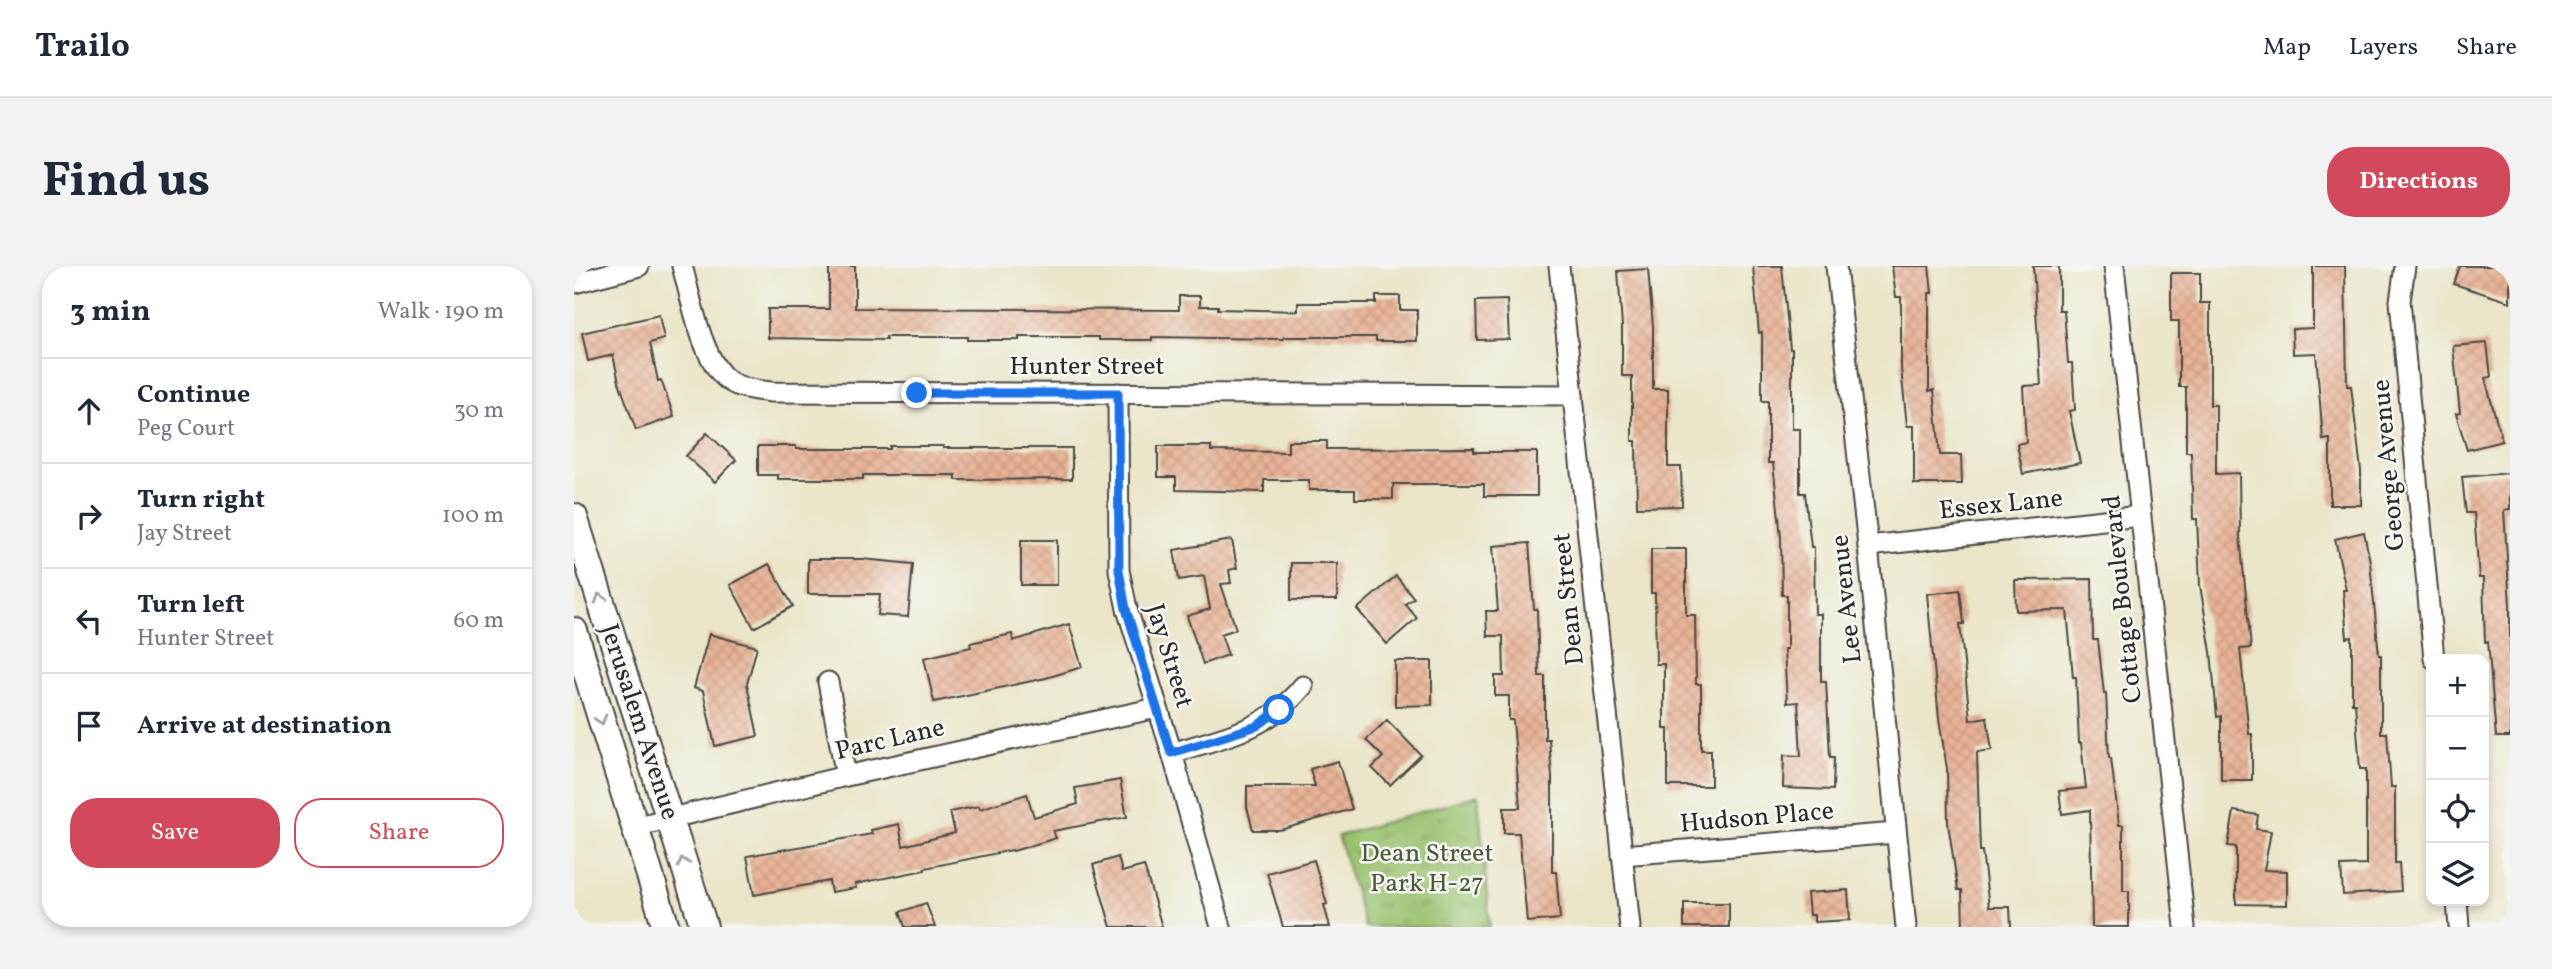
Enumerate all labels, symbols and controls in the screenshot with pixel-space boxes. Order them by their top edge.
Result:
text: Trailo [35,25,130,71]
text: Map [2263,31,2311,65]
text: Layers [2349,31,2418,65]
text: Share [2456,31,2517,65]
button: Directions [2327,147,2510,217]
text: Find us [42,148,210,217]
text: 3 min [70,291,151,333]
text: Walk · 190 m [378,296,504,328]
street label: Hunter Street [1009,349,1165,385]
text: Continue [137,377,250,413]
route end [901,377,932,408]
street label: George Avenue [2364,378,2414,552]
icon: ahead [70,392,108,430]
text: 30 m [454,395,504,427]
text: Peg Court [137,413,235,445]
street label: Essex Lane [1937,481,2065,529]
text: Turn right [137,482,265,518]
street label: Cottage Boulevard [2094,493,2152,705]
icon: right [70,497,108,535]
text: 100 m [442,500,504,532]
text: Jay Street [137,518,232,550]
street label: Dean Street [1544,531,1594,667]
street label: Lee Avenue [1822,533,1872,665]
text: Turn left [137,587,245,623]
one-way arrow [594,593,608,605]
street label: Jay Street [1136,599,1202,713]
icon: left [70,602,108,640]
text: 60 m [454,605,504,637]
street label: Jerusalem Avenue [590,619,688,825]
text: Hunter Street [137,623,274,655]
map controls [2426,654,2489,906]
button: + [2426,654,2489,717]
route start [1263,694,1294,725]
icon: arrive [70,707,108,745]
text: Arrive at destination [137,708,392,744]
street label: Parc Lane [832,710,948,770]
one-way arrow [593,714,608,726]
button: − [2426,717,2489,780]
button: locate [2426,780,2489,843]
street label: Hudson Place [1679,793,1835,843]
button: Save [70,798,280,868]
button: Share [294,798,504,868]
park label: Dean Street Park H-27 [1360,836,1494,902]
button: layers [2426,843,2489,906]
one-way arrow [677,856,692,868]

